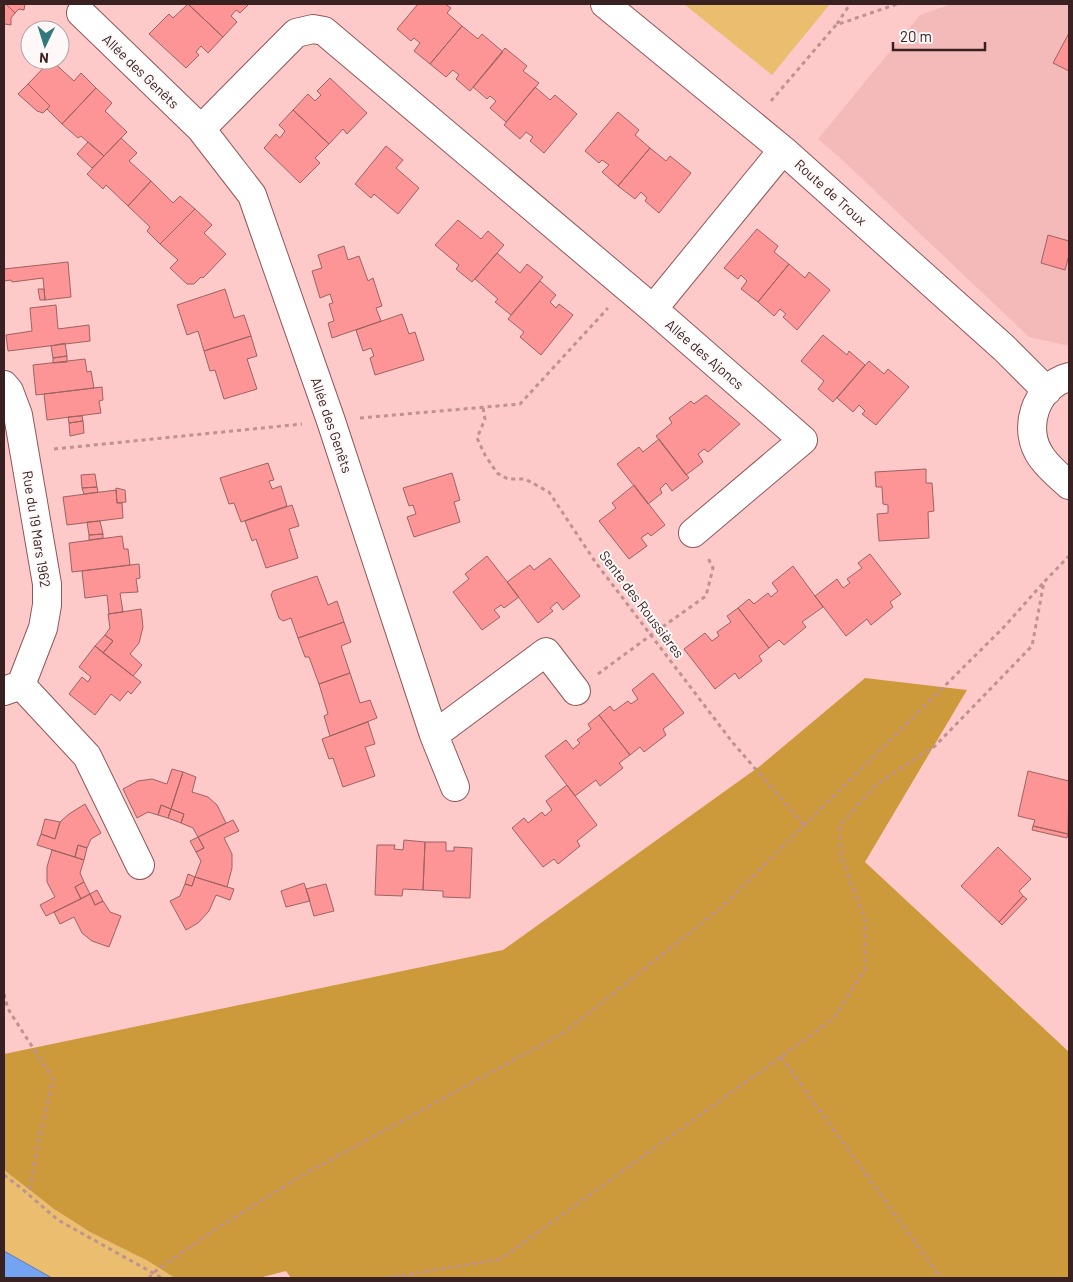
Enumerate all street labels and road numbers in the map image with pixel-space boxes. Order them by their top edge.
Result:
street label: Allée des Genêts [99,30,183,112]
street label: Route de Troux [792,155,871,229]
street label: Allée des Ajoncs [662,315,748,393]
street label: Allée des Genêts [308,375,356,475]
street label: Rue du 19 Mars 1962 [19,469,55,589]
street label: Sente des Roussières [596,547,688,661]

